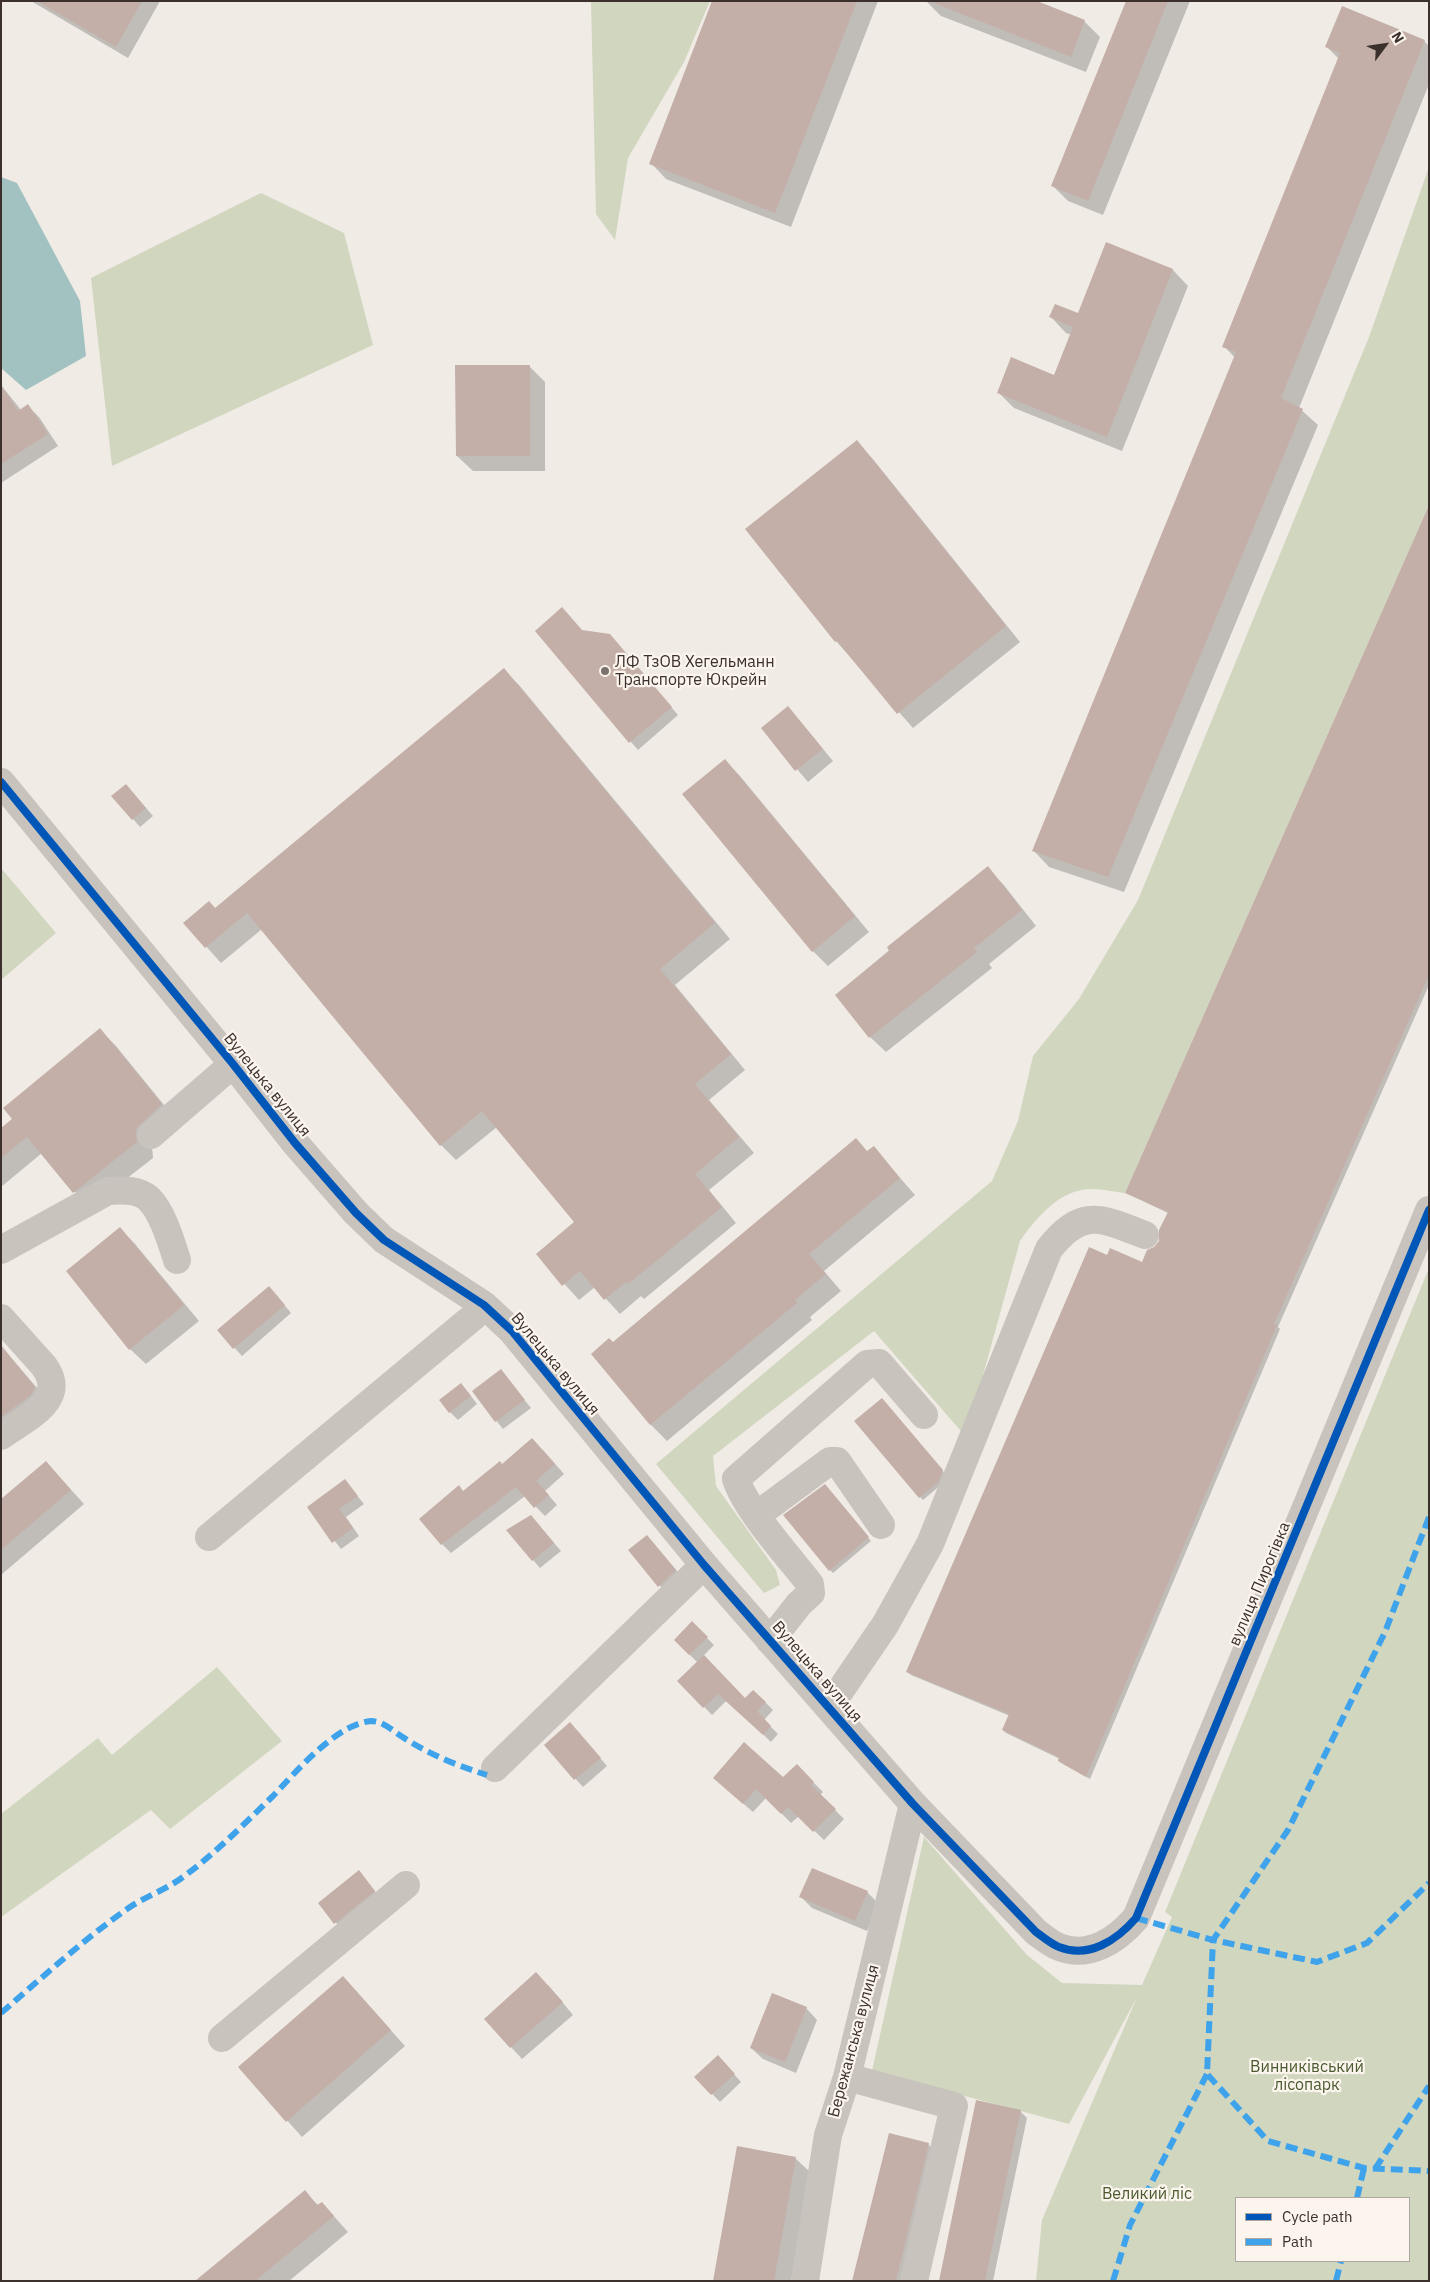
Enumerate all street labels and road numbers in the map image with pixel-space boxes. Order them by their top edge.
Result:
street label: Вулецька вулиця [219,1029,315,1141]
street label: Вулецька вулиця [507,1309,603,1419]
street label: вулиця Пирогівка [1225,1519,1295,1649]
street label: Вулецька вулиця [768,1617,866,1727]
street label: Бережанська вулиця [824,1963,884,2119]

